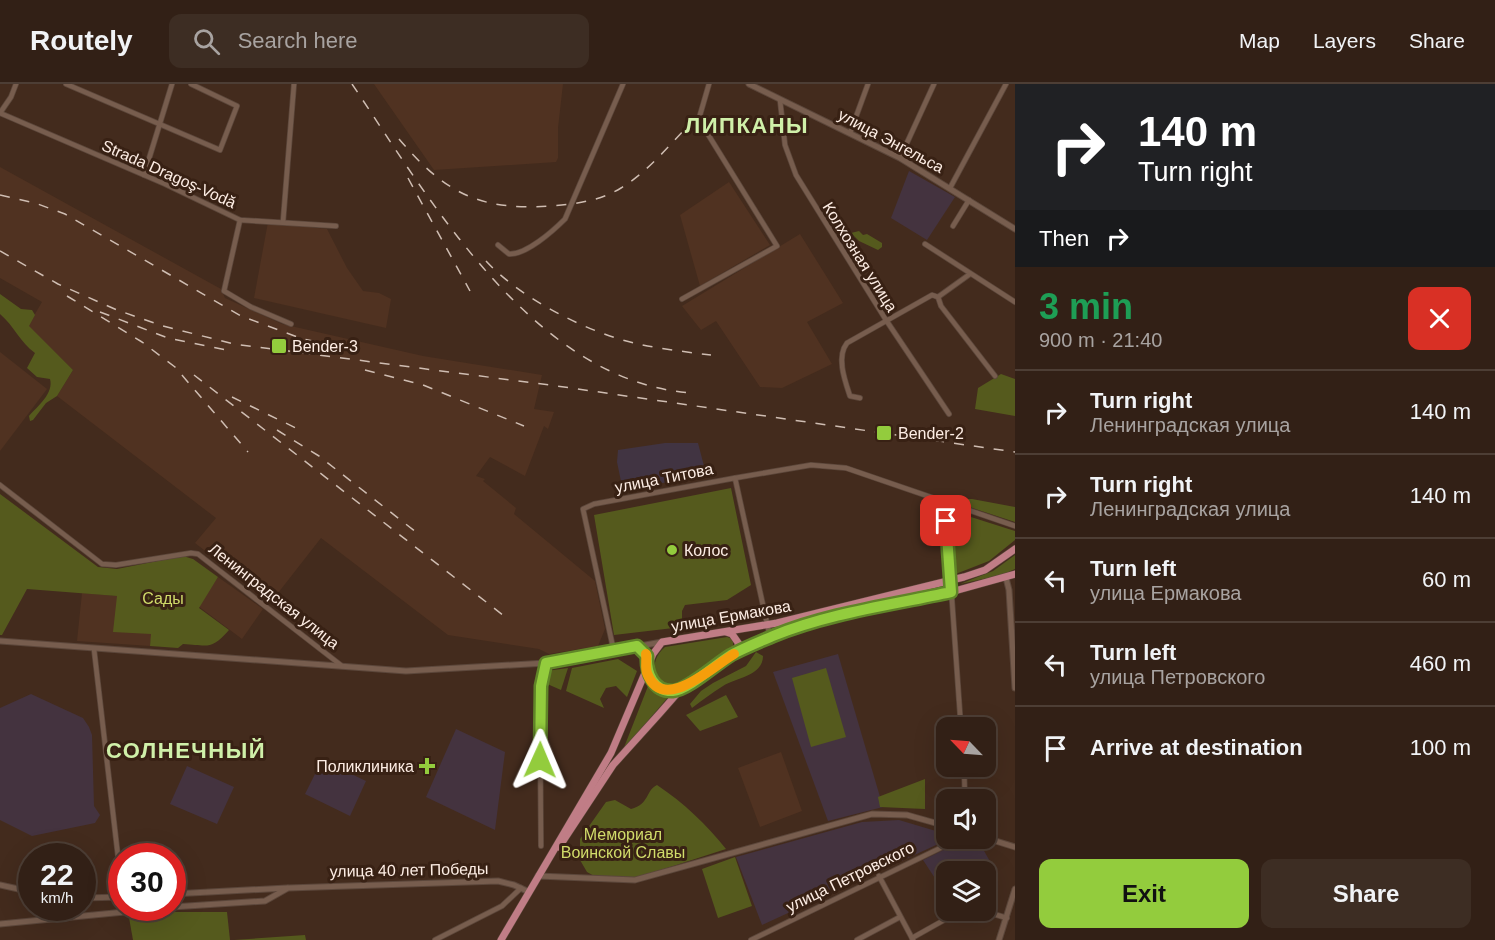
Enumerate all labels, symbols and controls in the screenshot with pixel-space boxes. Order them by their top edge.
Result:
search box [169,14,589,68]
text: Routely [30,25,133,56]
icon: search [190,25,223,58]
text: Search here [238,28,358,53]
text: Map [1239,29,1280,52]
text: Layers [1313,29,1376,52]
text: Share [1409,29,1465,52]
street label: улица Энгельса [835,106,947,176]
icon: right [1039,108,1117,186]
text: 140 m [1138,108,1257,155]
district label: ЛИПКАНЫ [685,113,809,138]
street label: Strada Dragoş-Vodă [99,137,239,211]
text: Turn right [1138,157,1253,187]
street label: Колхозная улица [819,199,901,315]
icon: right [1101,222,1134,255]
text: Then [1039,226,1089,251]
text: 3 min [1039,286,1133,327]
button: close [1408,287,1471,350]
text: 900 m · 21:40 [1039,329,1162,351]
marker: Bender-3 [270,337,288,355]
place label: Bender-3 [292,338,358,355]
text: Turn right [1090,388,1192,413]
icon: right [1039,396,1072,429]
text: 140 m [1410,399,1471,424]
text: Ленинградская улица [1090,414,1290,436]
marker: Bender-2 [875,424,893,442]
place label: Bender-2 [898,425,964,442]
street label: улица Титова [613,460,715,496]
text: Turn right [1090,472,1192,497]
icon: right [1039,480,1072,513]
text: 140 m [1410,483,1471,508]
pin [920,495,971,546]
text: Ленинградская улица [1090,498,1290,520]
icon: arrive [929,504,962,537]
street label: Ленинградская улица [206,540,342,652]
place label: Колос [684,542,728,559]
marker: Колос [665,543,679,557]
text: Turn left [1090,556,1176,581]
icon: left [1039,564,1072,597]
text: 60 m [1422,567,1471,592]
text: улица Ермакова [1090,582,1242,604]
park label: Сады [142,590,184,607]
street label: улица Ермакова [670,597,792,635]
text: Turn left [1090,640,1176,665]
icon: left [1039,648,1072,681]
text: 460 m [1410,651,1471,676]
text: улица Петровского [1090,666,1265,688]
north arrow [936,717,996,777]
map controls [936,717,996,921]
position arrow [508,728,572,792]
icon: arrive [1039,732,1072,765]
text: Arrive at destination [1090,735,1303,760]
text: 100 m [1410,735,1471,760]
district label: СОЛНЕЧНЫЙ [106,738,266,763]
marker: Поликлиника [418,757,436,775]
place label: Поликлиника [316,758,414,775]
button: sound [936,789,996,849]
park label: Мемориал Воинской Славы [561,826,685,861]
street label: улица Петровского [783,839,917,915]
speed limit sign: 30 [108,843,186,921]
text: 22 [40,858,74,891]
button: Exit [1039,859,1249,928]
button: Share [1261,859,1471,928]
street label: улица 40 лет Победы [329,860,489,880]
button: layers [936,861,996,921]
text: km/h [41,889,73,906]

